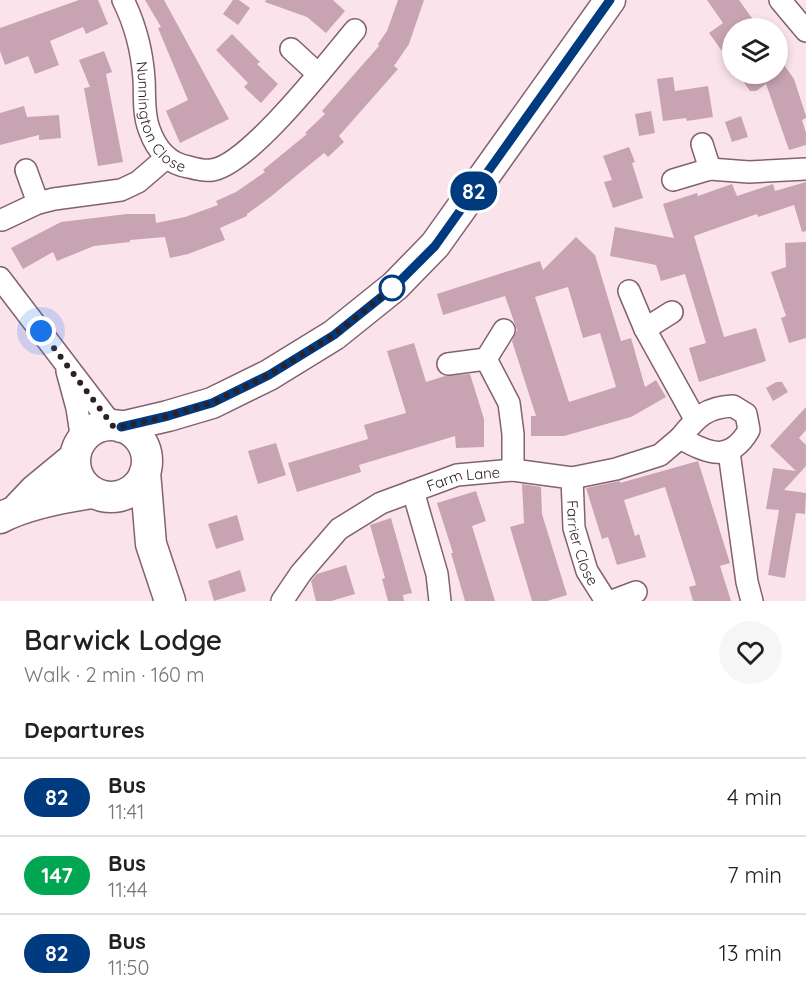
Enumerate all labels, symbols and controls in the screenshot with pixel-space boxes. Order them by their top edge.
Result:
map controls [722,18,788,84]
button: layers [722,18,788,84]
street label: Nunnington Close [133,60,188,176]
line badge: 82 [447,172,501,210]
text: 82 [462,178,486,204]
unlabelled marker [379,275,405,301]
your location [26,316,56,346]
street label: Farm Lane [424,462,501,495]
street label: Farrier Close [563,500,603,589]
button: heart [719,621,782,684]
text: Barwick Lodge [24,622,222,657]
text: Walk · 2 min · 160 m [24,662,205,687]
text: Departures [24,716,145,744]
text: Bus [108,771,146,799]
text: 4 min [727,783,782,811]
text: 82 [45,784,69,810]
text: 11:41 [108,799,144,824]
text: Bus [108,849,146,877]
text: 7 min [727,861,782,889]
text: 147 [41,862,73,888]
text: 11:44 [108,877,148,902]
text: Bus [108,927,146,955]
text: 13 min [719,939,782,967]
text: 82 [45,940,69,966]
text: 11:50 [108,955,149,980]

